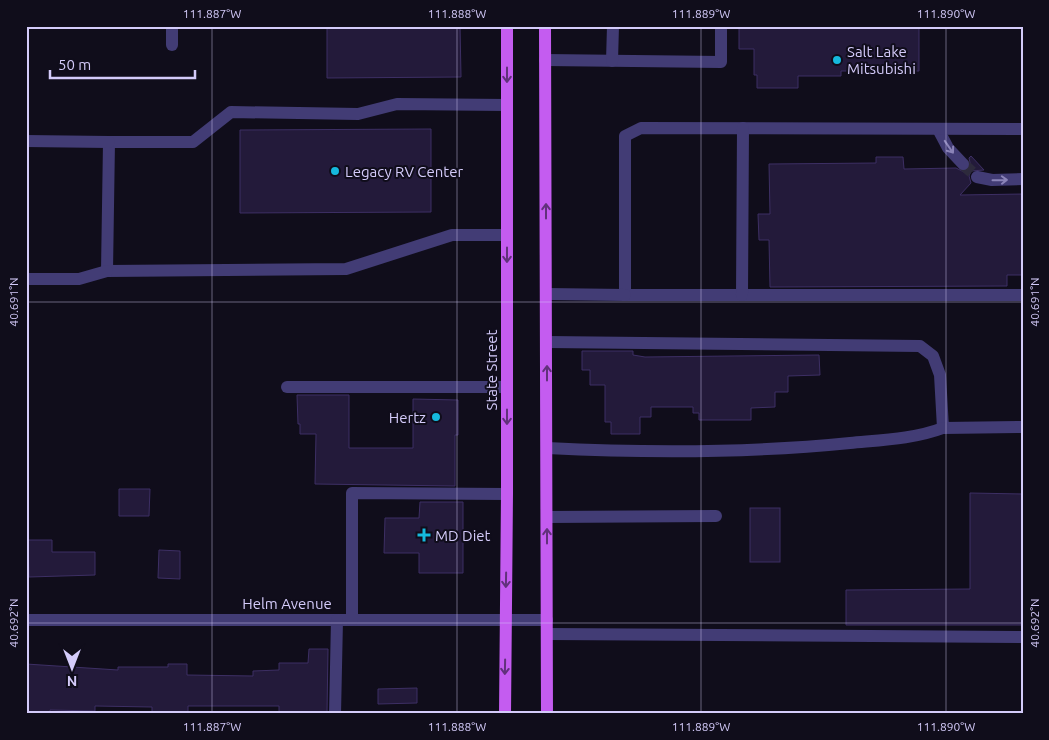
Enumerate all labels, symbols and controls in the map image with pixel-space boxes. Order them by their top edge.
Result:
text: 111.887°W [183,7,241,20]
text: 111.888°W [428,7,486,20]
text: 111.889°W [672,7,730,20]
text: 111.890°W [917,7,975,20]
place label: Salt Lake Mitsubishi [847,43,916,77]
scale bar [50,48,195,80]
marker: Salt Lake Mitsubishi [831,54,843,66]
text: 50 m [58,56,91,73]
one-way arrow [502,66,512,83]
one-way arrow [944,140,954,154]
place label: Legacy RV Center [345,163,464,180]
marker: Legacy RV Center [329,165,341,177]
one-way arrow [992,175,1008,185]
one-way arrow [541,203,551,220]
one-way arrow [502,246,512,263]
text: 40.691°N [7,277,20,327]
text: 40.691°N [1028,277,1041,327]
street label: State Street [483,329,500,410]
one-way arrow [542,366,552,382]
place label: Hertz [389,409,426,426]
one-way arrow [502,409,512,425]
marker: Hertz [430,411,442,423]
place label: MD Diet [435,527,491,544]
marker: MD Diet [417,528,431,542]
one-way arrow [542,528,552,544]
one-way arrow [501,572,511,588]
street label: Helm Avenue [242,595,332,612]
text: 40.692°N [7,598,20,648]
text: 40.692°N [1028,598,1041,648]
north arrow [48,642,98,692]
one-way arrow [500,658,510,674]
text: N [67,673,77,689]
text: 111.887°W [183,720,241,733]
text: 111.888°W [428,720,486,733]
text: 111.889°W [672,720,730,733]
text: 111.890°W [917,720,975,733]

